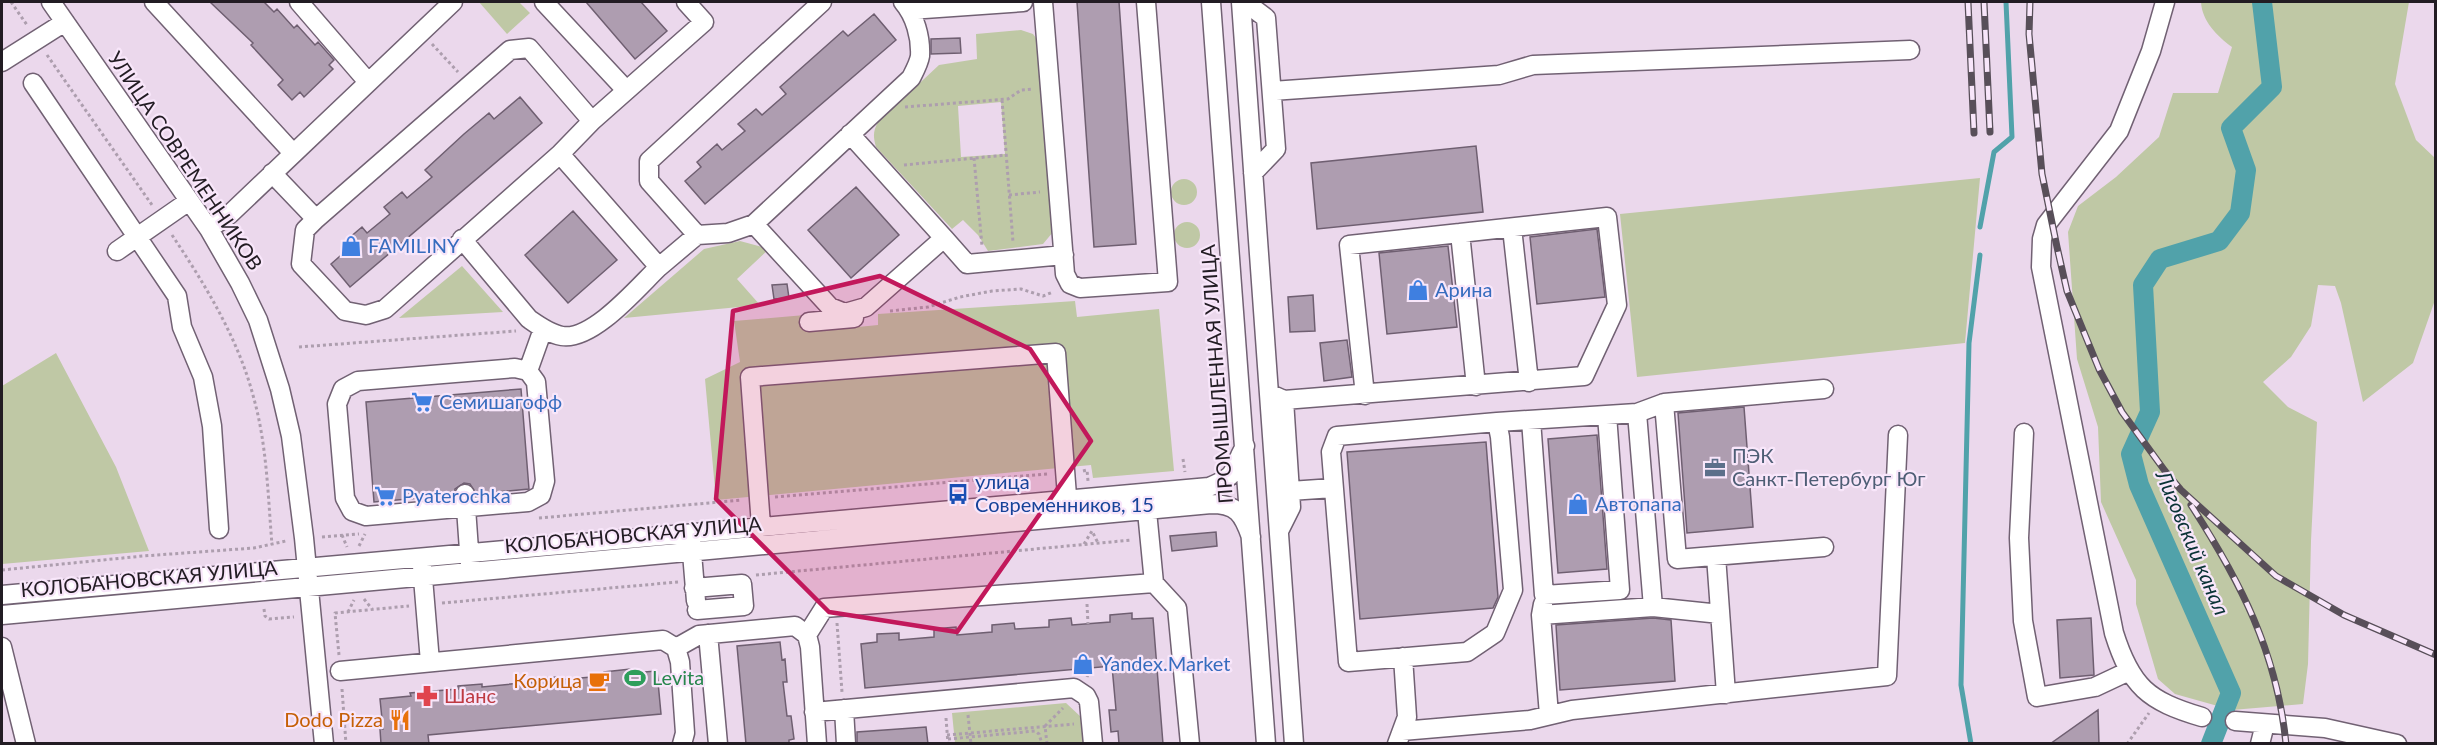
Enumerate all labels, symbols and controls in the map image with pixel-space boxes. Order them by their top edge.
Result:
street label: УЛИЦА СОВРЕМЕННИКОВ [104,47,268,274]
place label: FAMILINY [368,233,460,257]
shop icon: FAMILINY [339,234,363,258]
street label: ПРОМЫШЛЕННАЯ УЛИЦА [1195,243,1237,504]
place label: Арина [1435,277,1492,301]
shop icon: Арина [1406,278,1430,302]
place label: Семишагофф [439,389,562,413]
supermarket icon: Семишагофф [410,390,434,414]
place label: ПЭК Санкт-Петербург Юг [1732,443,1925,490]
office icon: ПЭК Санкт-Петербург Юг [1703,456,1727,480]
water label: Лиговский канал [2151,465,2235,619]
place label: улица Современников, 15 [975,469,1154,516]
bus stop icon: улица Современников, 15 [946,482,970,506]
place label: Pyaterochka [402,483,511,507]
supermarket icon: Pyaterochka [373,484,397,508]
place label: Автопапа [1595,491,1682,515]
shop icon: Автопапа [1566,492,1590,516]
street label: КОЛОБАНОВСКАЯ УЛИЦА [503,511,763,557]
street label: КОЛОБАНОВСКАЯ УЛИЦА [19,555,279,601]
place label: Yandex.Market [1100,651,1230,675]
shop icon: Yandex.Market [1071,652,1095,676]
place label: Levita [652,665,704,689]
sports icon: Levita [623,666,647,690]
place label: Корица [513,668,582,692]
cafe icon: Корица [587,669,611,693]
place label: Шанс [444,683,496,707]
pharmacy icon: Шанс [415,684,439,708]
place label: Dodo Pizza [284,707,383,731]
restaurant icon: Dodo Pizza [388,708,412,732]

